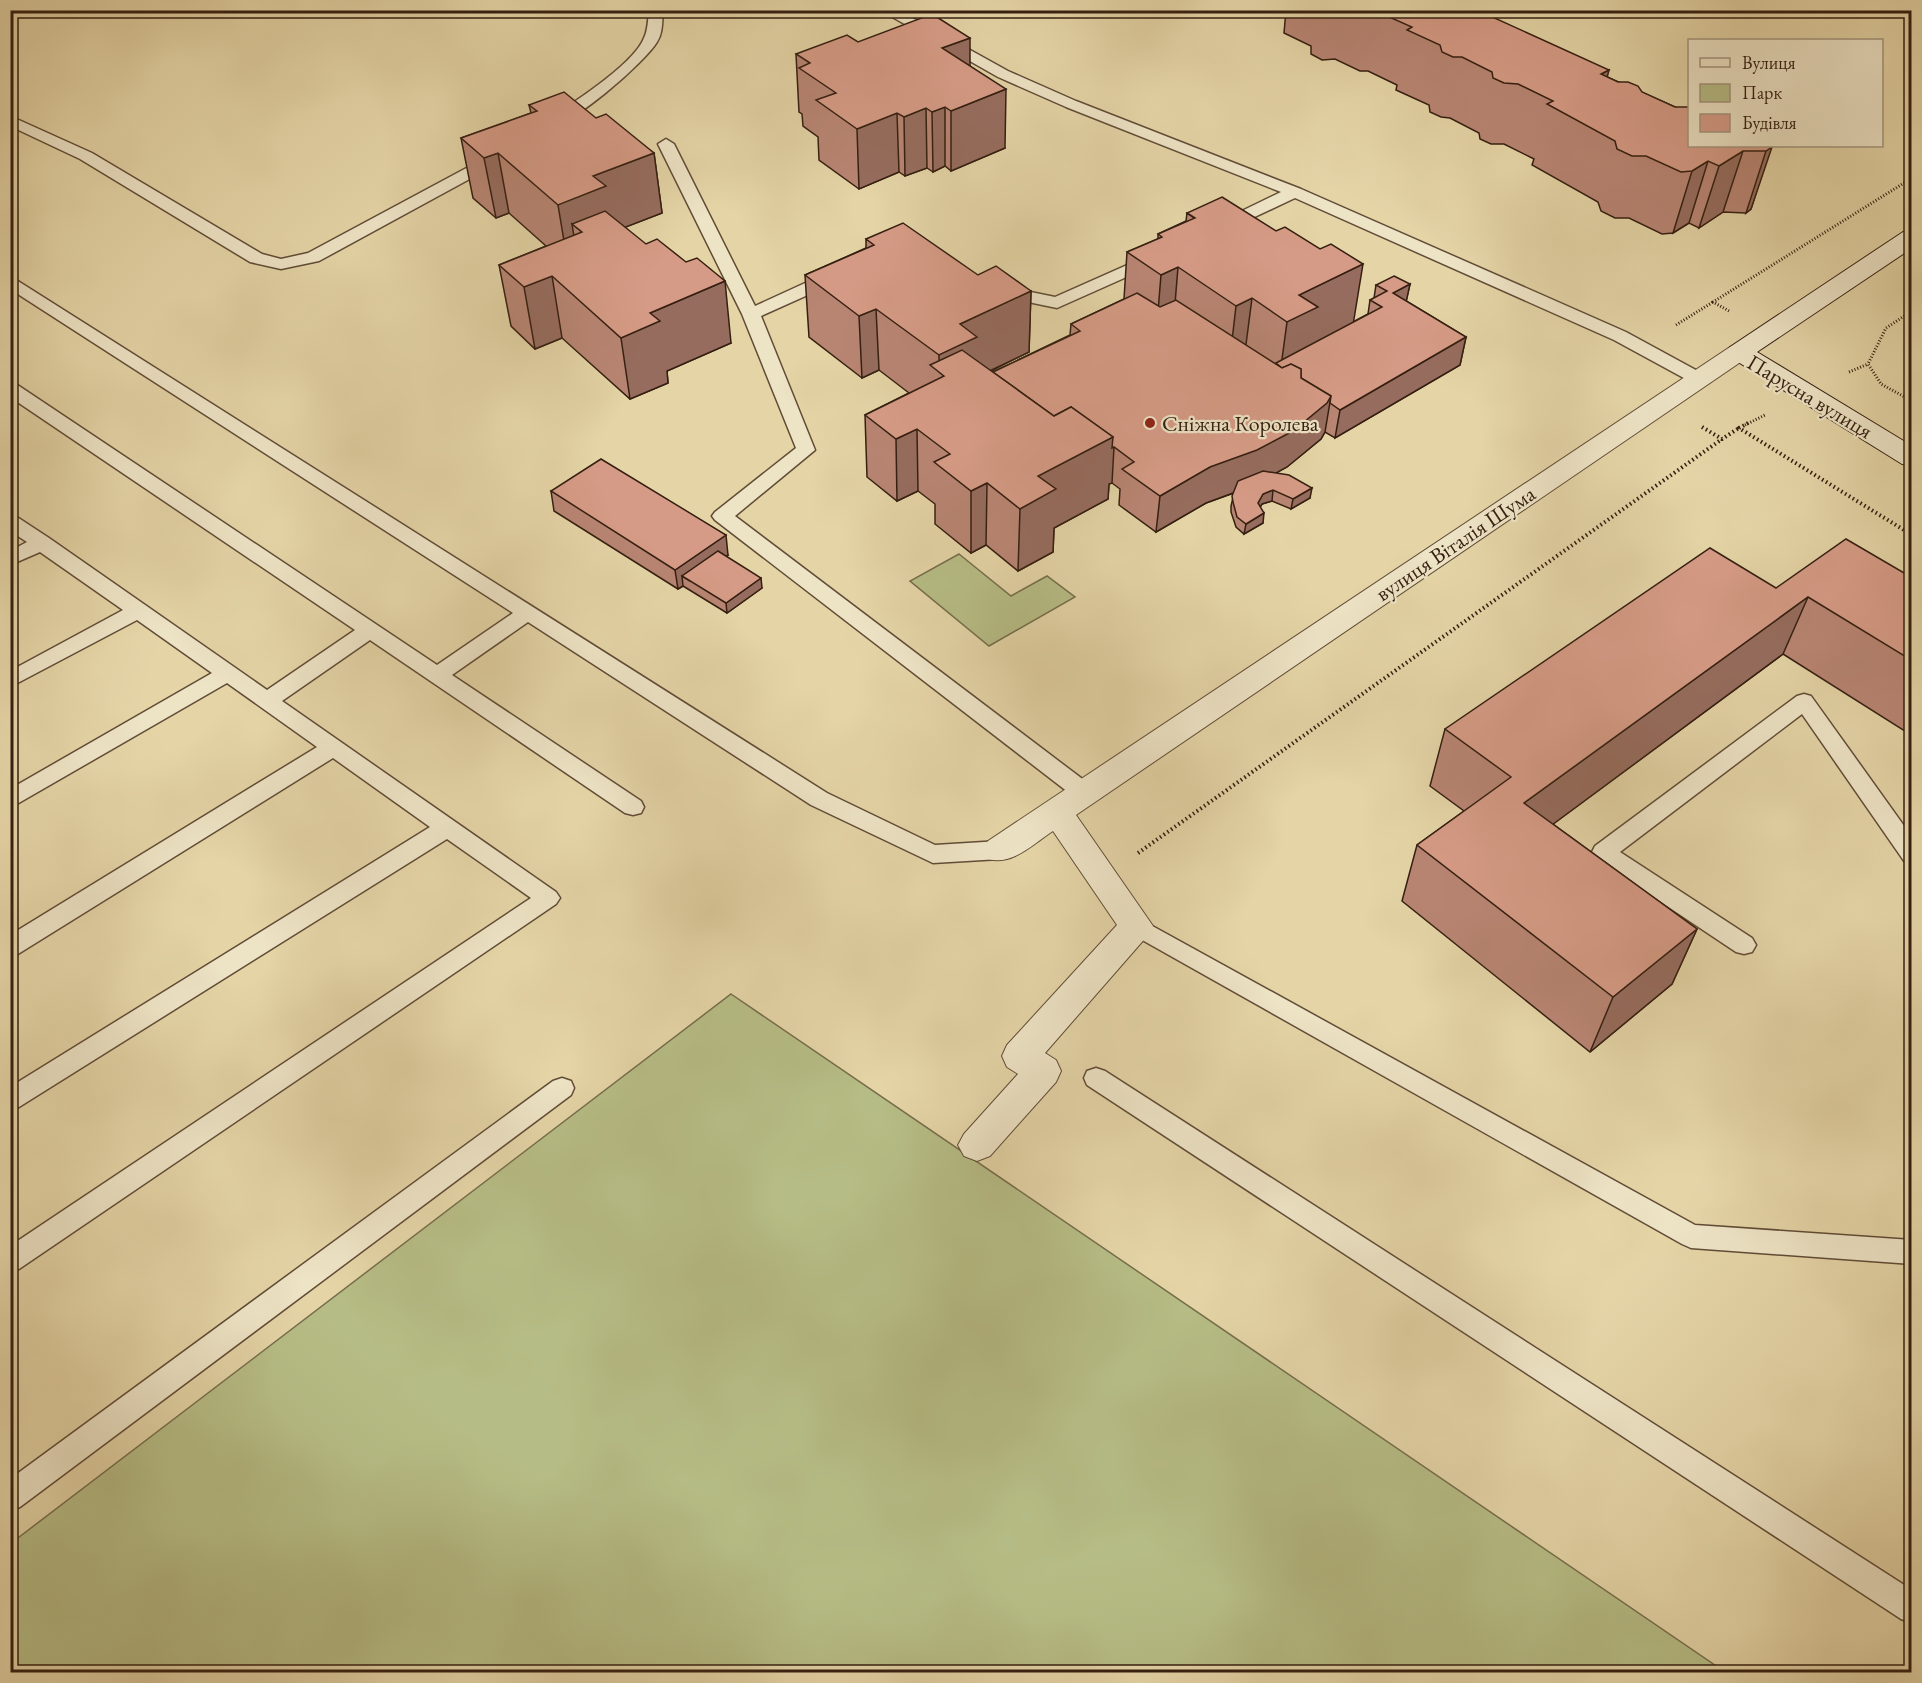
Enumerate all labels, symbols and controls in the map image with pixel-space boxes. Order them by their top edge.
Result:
legend [1688,39,1883,147]
text: Вулиця [1742,51,1795,74]
text: Парк [1742,81,1782,104]
text: Будівля [1742,111,1797,134]
street label: Парусна вулиця [1742,348,1878,445]
place label: Сніжна Королева [1162,409,1319,438]
marker: Сніжна Королева [1143,416,1157,430]
street label: вулиця Віталія Шума [1370,479,1541,608]

